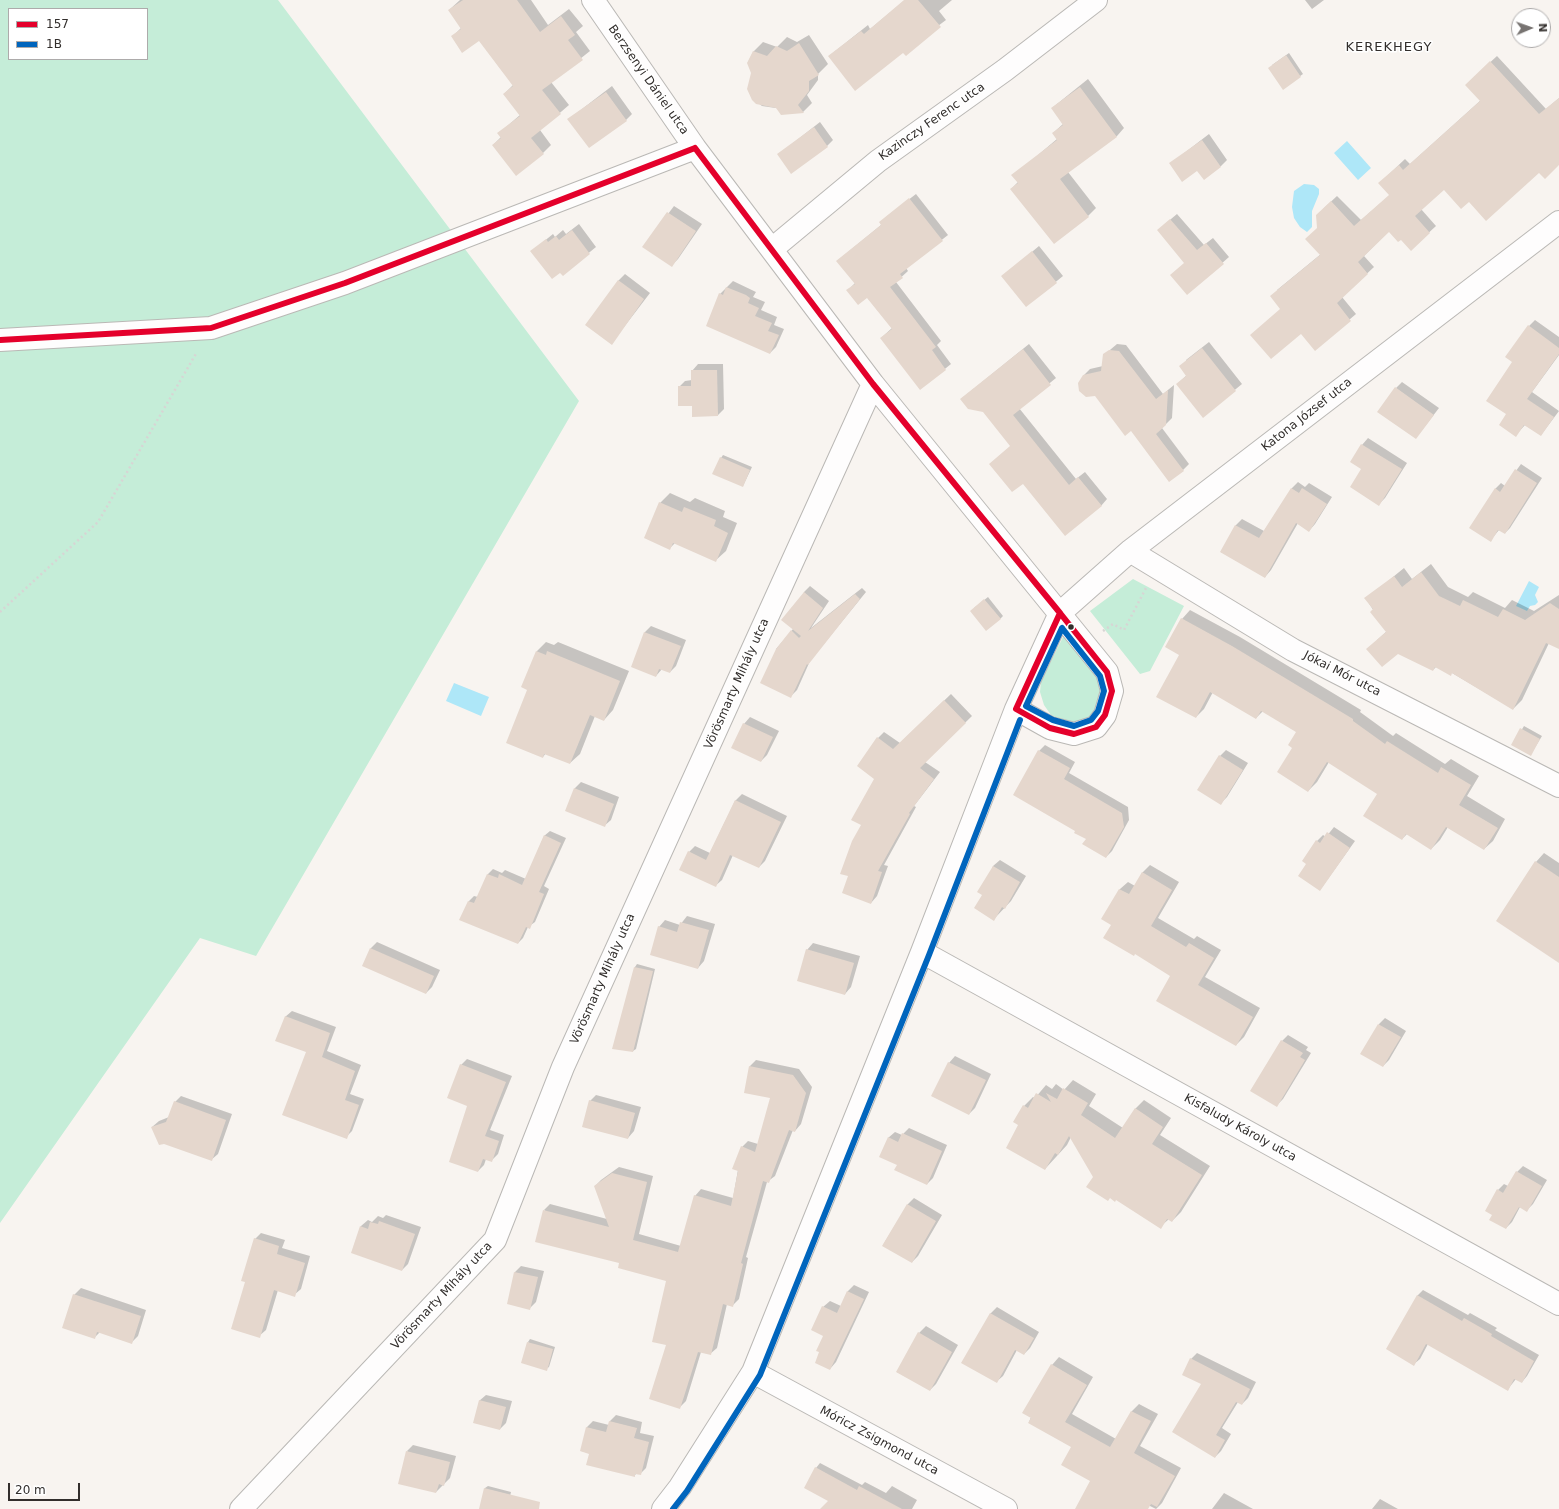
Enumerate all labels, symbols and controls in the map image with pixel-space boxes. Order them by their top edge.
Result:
legend [8,8,148,60]
north arrow [1511,8,1551,48]
text: 157 [46,17,69,31]
street label: Berzsenyi Dániel utca [605,22,691,138]
text: N [1536,23,1549,32]
text: 1B [46,37,62,51]
district label: KEREKHEGY [1346,40,1432,56]
street label: Kazinczy Ferenc utca [876,80,988,164]
street label: Katona József utca [1259,375,1355,455]
street label: Vörösmarty Mihály utca [702,616,772,752]
unlabelled marker [1066,622,1076,632]
street label: Jókai Mór utca [1301,648,1383,700]
street label: Vörösmarty Mihály utca [568,911,638,1047]
street label: Kisfaludy Károly utca [1181,1091,1299,1165]
street label: Vörösmarty Mihály utca [388,1239,496,1353]
street label: Móricz Zsigmond utca [817,1404,941,1478]
scale bar [10,1475,82,1501]
text: 20 m [15,1483,46,1497]

